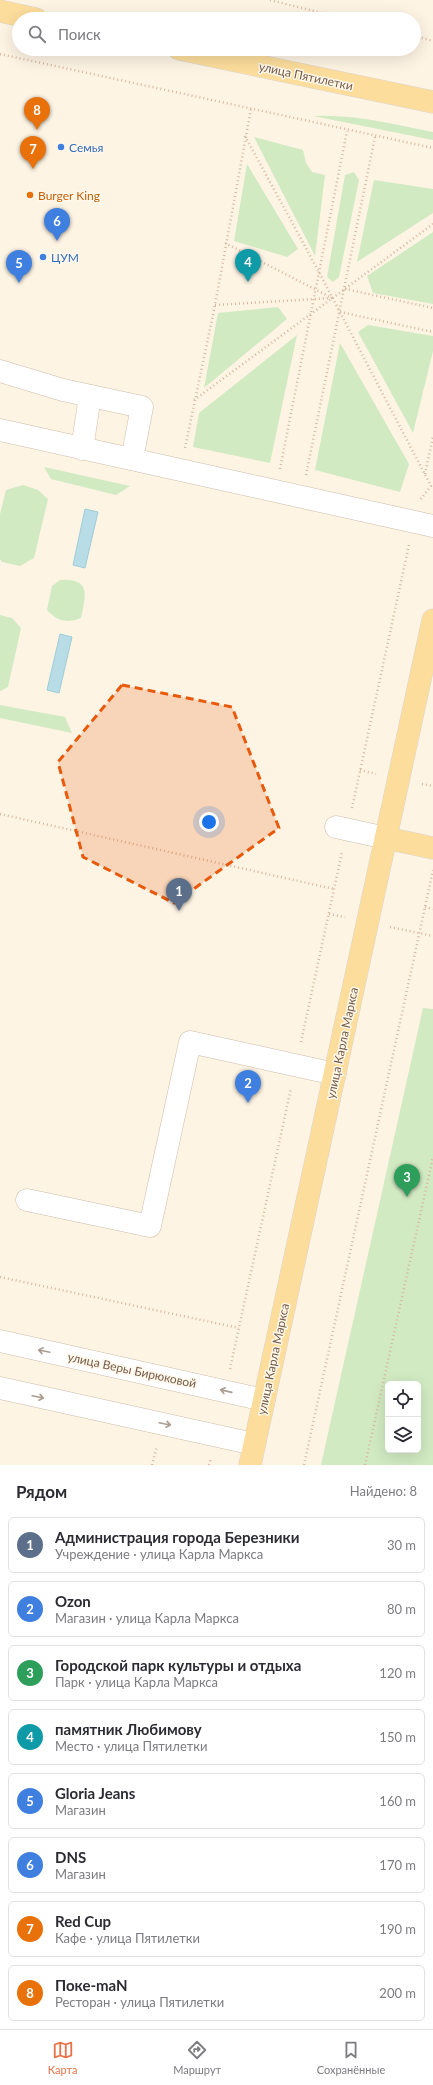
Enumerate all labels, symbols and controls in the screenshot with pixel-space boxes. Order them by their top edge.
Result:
search box [12,12,421,56]
icon: search [26,23,48,45]
text: Поиск [58,25,101,43]
street label: улица Пятилетки [258,59,355,93]
pin: 8 [24,97,50,130]
pin: 7 [20,136,46,169]
place label: Семья [69,140,103,155]
marker: Семья [56,142,66,152]
place label: Burger King [38,188,100,203]
marker: Burger King [25,190,35,200]
pin: 6 [44,208,70,241]
pin: 4 [235,249,261,282]
pin: 5 [6,250,32,283]
place label: ЦУМ [51,250,79,265]
marker: ЦУМ [38,252,48,262]
your location [199,812,219,832]
pin: 1 [166,878,192,911]
street label: улица Карла Маркса [323,986,361,1100]
pin: 2 [235,1070,261,1103]
pin: 3 [394,1164,420,1197]
street label: улица Карла Маркса [254,1302,292,1416]
one-way arrow [38,1347,51,1355]
street label: улица Веры Бирюковой [66,1349,198,1391]
map controls [385,1381,421,1453]
button: locate [385,1381,421,1417]
one-way arrow [220,1387,233,1395]
one-way arrow [31,1393,44,1401]
button: layers [385,1417,421,1453]
one-way arrow [158,1421,171,1429]
text: Рядом [16,1481,67,1502]
text: Найдено: 8 [350,1483,417,1499]
text: Администрация города Березники [55,1528,299,1546]
text: 1 [26,1537,34,1553]
text: 30 m [387,1537,416,1553]
text: Учреждение · улица Карла Маркса [55,1546,263,1562]
text: Ozon [55,1592,91,1610]
text: 2 [26,1601,34,1617]
text: 80 m [387,1601,416,1617]
text: Магазин · улица Карла Маркса [55,1610,239,1626]
text: Городской парк культуры и отдыха [55,1656,301,1674]
text: 3 [26,1665,34,1681]
text: 120 m [379,1665,416,1681]
text: Парк · улица Карла Маркса [55,1674,218,1690]
text: памятник Любимову [55,1720,202,1738]
text: 4 [26,1729,34,1745]
text: 150 m [379,1729,416,1745]
text: Место · улица Пятилетки [55,1738,208,1754]
text: Gloria Jeans [55,1784,135,1802]
text: 5 [26,1793,34,1809]
text: 160 m [379,1793,416,1809]
text: Магазин [55,1802,106,1818]
text: DNS [55,1848,86,1866]
text: 6 [26,1857,34,1873]
text: 170 m [379,1857,416,1873]
text: Магазин [55,1866,106,1882]
text: Red Cup [55,1912,111,1930]
text: 7 [26,1921,34,1937]
text: 190 m [379,1921,416,1937]
text: Кафе · улица Пятилетки [55,1930,200,1946]
text: Поке-maN [55,1976,128,1994]
text: 8 [26,1985,34,2001]
text: 200 m [379,1985,416,2001]
text: Ресторан · улица Пятилетки [55,1994,224,2010]
tab: Карта [48,2039,78,2076]
tab: Маршрут [173,2039,221,2076]
tab: Сохранённые [317,2039,385,2076]

